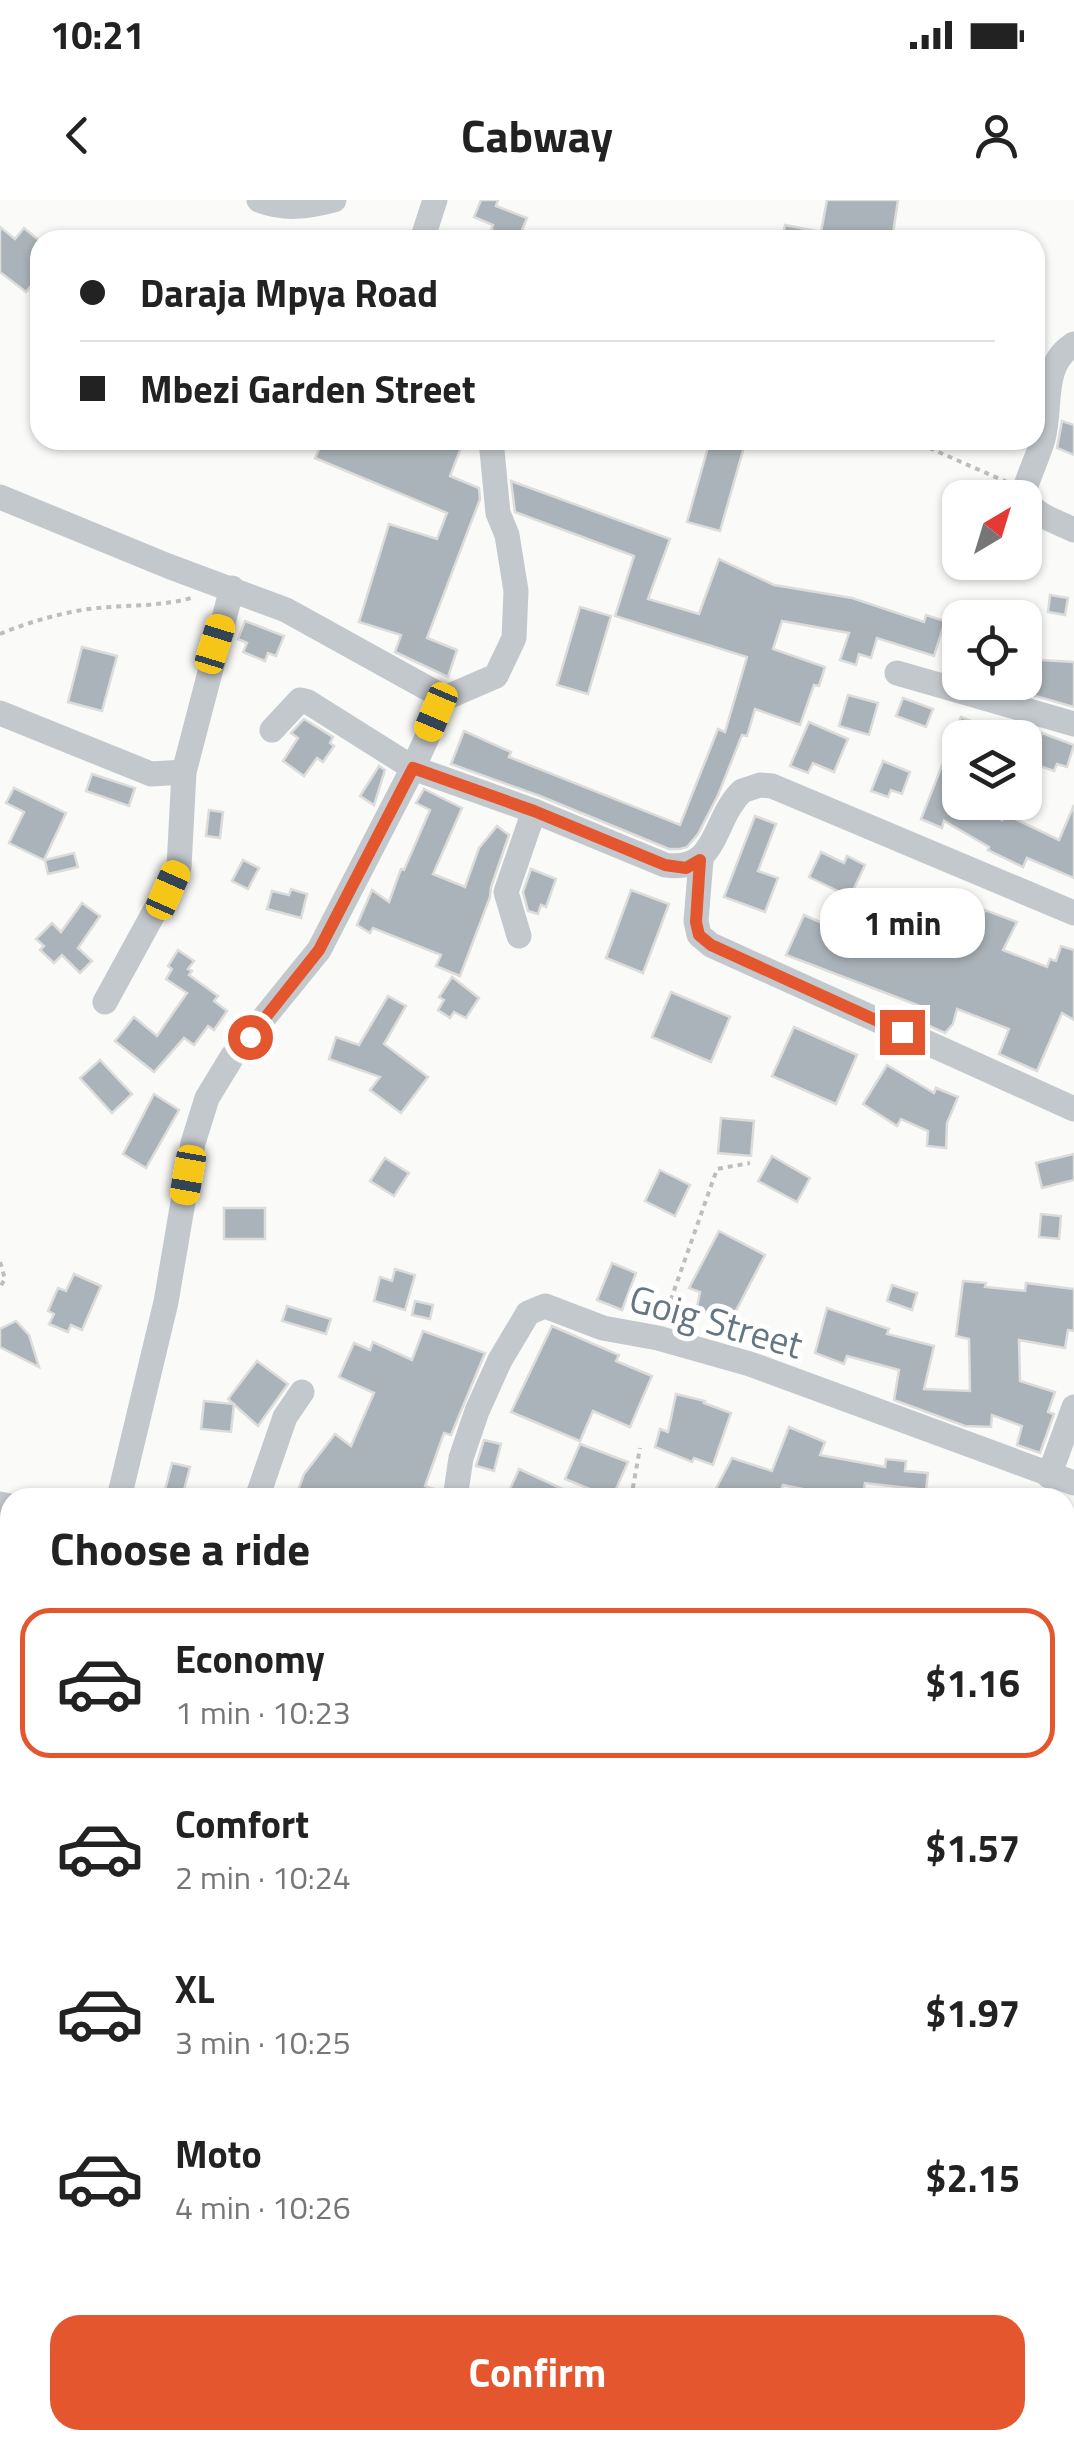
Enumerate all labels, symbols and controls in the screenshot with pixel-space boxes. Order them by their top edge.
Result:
text: 10:21 [50,6,145,64]
text: Cabway [461,101,613,169]
icon: back [50,108,105,163]
icon: person [969,108,1024,163]
text: Daraja Mpya Road [140,264,438,322]
text: Mbezi Garden Street [140,360,476,418]
north arrow [942,480,1042,580]
map controls [942,480,1042,820]
button: locate [942,600,1042,700]
car [192,611,238,677]
car [410,679,462,745]
button: layers [942,720,1042,820]
car [142,856,194,924]
callout: 1 min [820,887,984,957]
text: 1 min [864,899,941,947]
route end [880,1010,925,1055]
route start [228,1015,273,1060]
car [168,1143,208,1207]
street label: Goig Street [623,1269,810,1373]
text: Choose a ride [50,1514,310,1582]
text: Economy [175,1630,325,1688]
icon: car [55,1638,145,1728]
text: $1.16 [925,1654,1020,1712]
text: 1 min · 10:23 [175,1688,351,1736]
text: Comfort [175,1795,309,1853]
icon: car [55,1803,145,1893]
text: $1.57 [925,1819,1020,1877]
text: 2 min · 10:24 [175,1853,351,1901]
text: XL [175,1960,215,2018]
icon: car [55,1968,145,2058]
text: $1.97 [925,1984,1020,2042]
text: 3 min · 10:25 [175,2018,351,2066]
text: Moto [175,2125,262,2183]
icon: car [55,2133,145,2223]
text: $2.15 [925,2149,1020,2207]
text: 4 min · 10:26 [175,2183,351,2231]
button: Confirm [50,2315,1025,2430]

